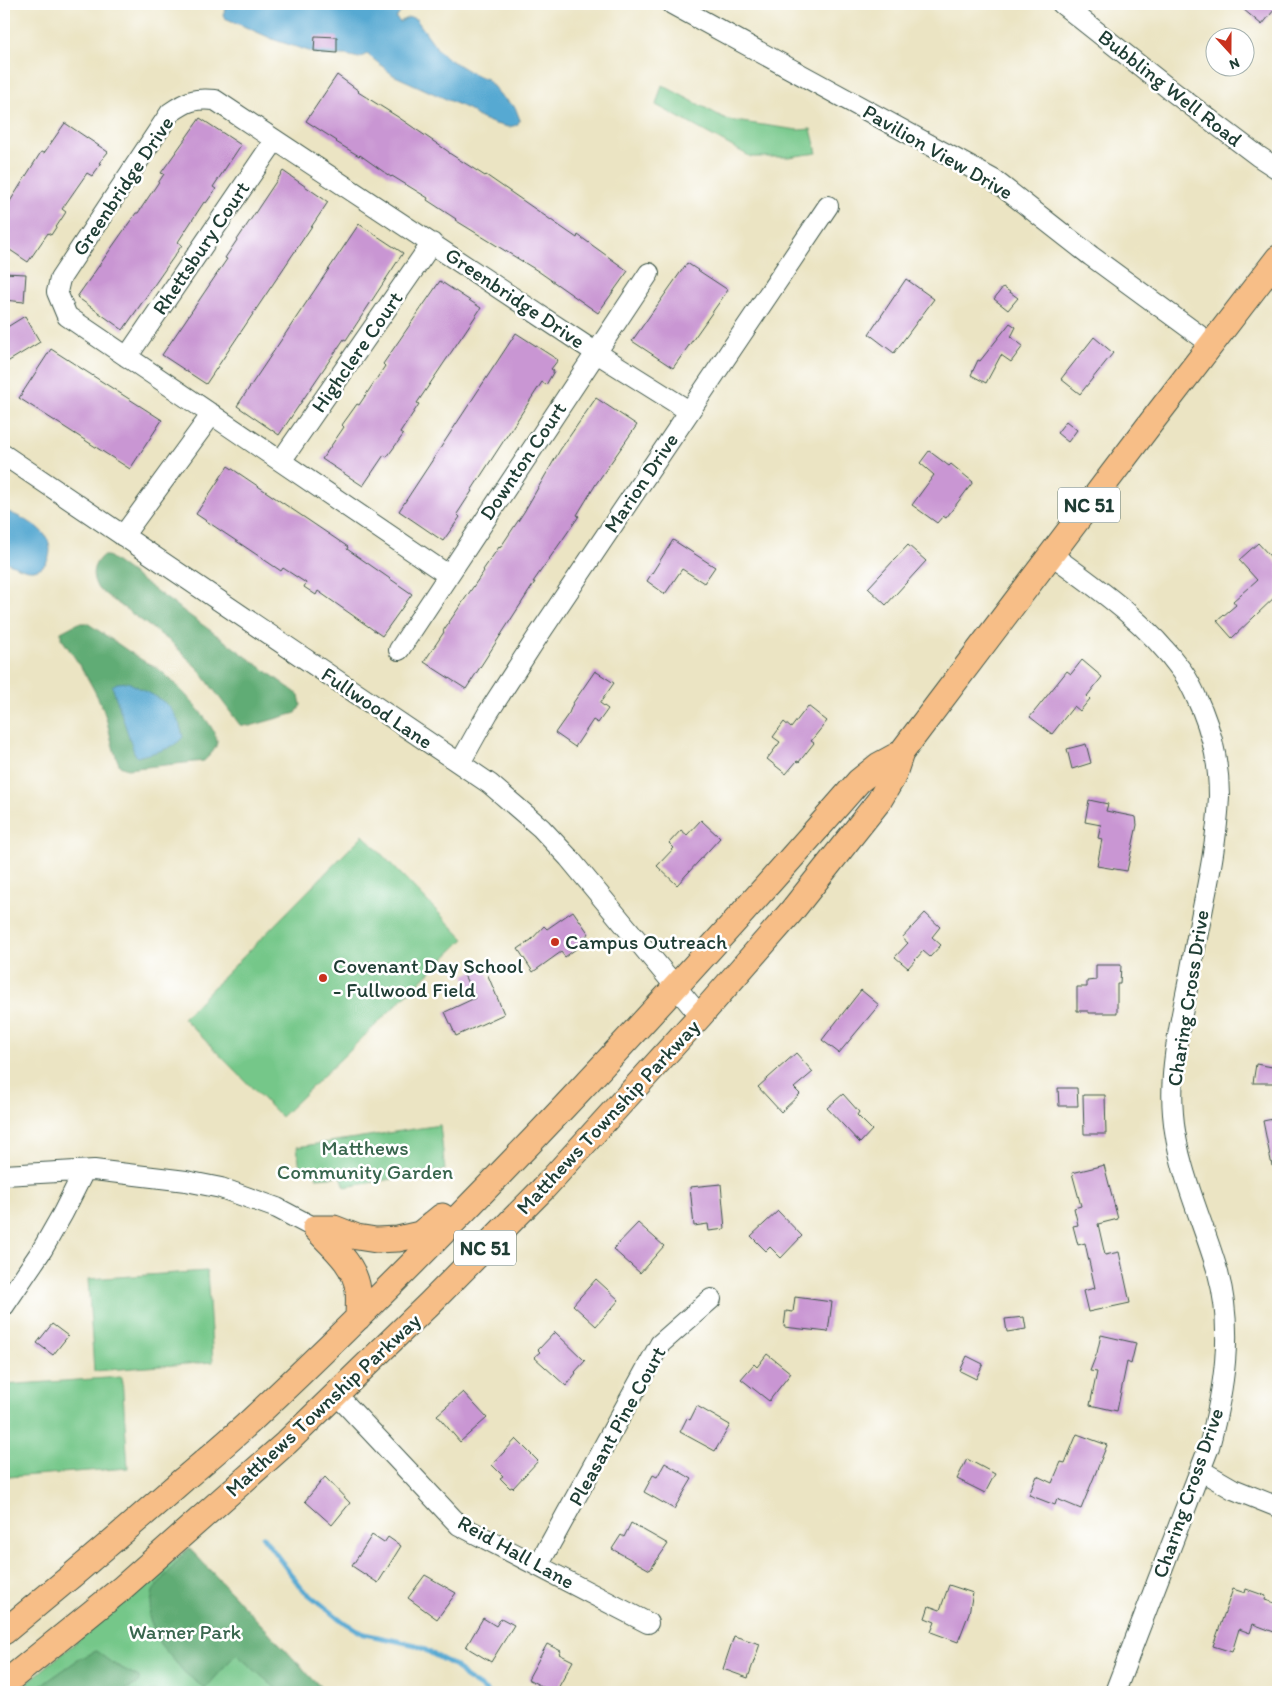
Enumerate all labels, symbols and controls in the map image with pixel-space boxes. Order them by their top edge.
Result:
street label: Bubbling Well Road [1093,24,1247,152]
north arrow [1204,28,1254,78]
text: N [1227,54,1242,73]
street label: Pavilion View Drive [859,98,1018,205]
street label: Greenbridge Drive [67,111,178,260]
street label: Rhettsbury Court [147,176,255,319]
street label: Greenbridge Drive [441,242,590,353]
street label: Highclere Court [306,286,408,417]
street label: Downton Court [474,397,571,524]
street label: Marion Drive [598,428,683,537]
road number: NC 51 [1058,488,1120,522]
street label: Fullwood Lane [317,661,438,754]
street label: Charing Cross Drive [1161,908,1214,1088]
place label: Campus Outreach [565,929,728,954]
marker: Campus Outreach [549,936,561,948]
place label: Covenant Day School - Fullwood Field [333,953,523,1002]
marker: Covenant Day School - Fullwood Field [317,972,329,984]
street label: Matthews Township Parkway [511,1014,705,1220]
park label: Matthews Community Garden [277,1135,453,1184]
road number: NC 51 [454,1230,516,1266]
street label: Matthews Township Parkway [220,1307,426,1502]
street label: Pleasant Pine Court [562,1342,671,1510]
street label: Charing Cross Drive [1147,1404,1228,1581]
street label: Reid Hall Lane [453,1509,579,1594]
park label: Warner Park [129,1619,242,1644]

